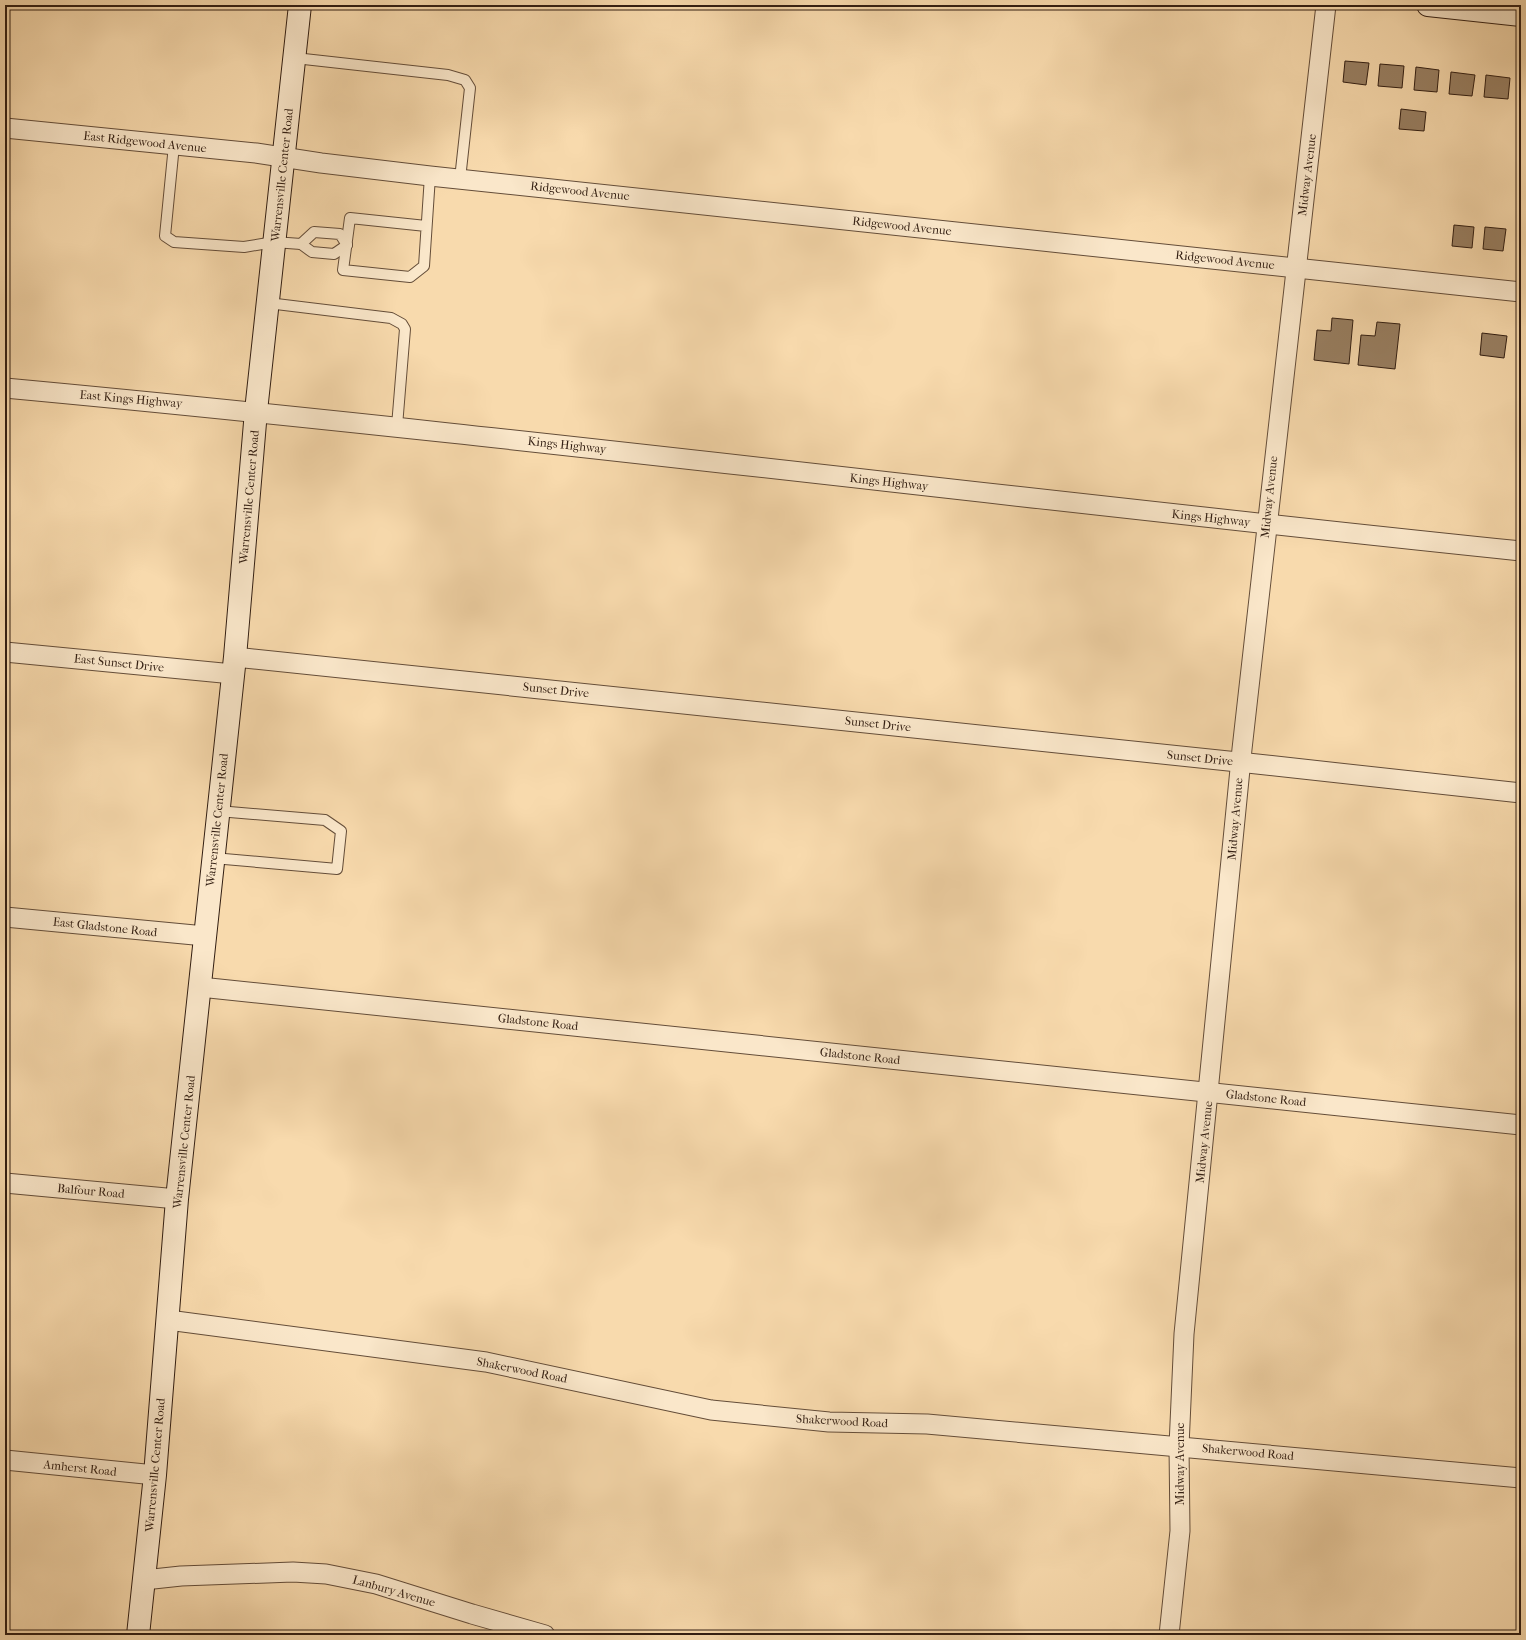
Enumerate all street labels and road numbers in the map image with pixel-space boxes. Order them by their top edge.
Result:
street label: Warrensville Center Road [268,107,296,243]
street label: East Ridgewood Avenue [83,129,207,155]
street label: Midway Avenue [1295,133,1319,217]
street label: Ridgewood Avenue [530,179,630,203]
street label: Ridgewood Avenue [852,214,952,238]
street label: Ridgewood Avenue [1175,248,1275,272]
street label: East Kings Highway [79,388,184,411]
street label: Warrensville Center Road [236,429,262,565]
street label: Kings Highway [527,434,608,456]
street label: Midway Avenue [1258,455,1280,539]
street label: Kings Highway [849,471,930,493]
street label: Kings Highway [1171,507,1252,529]
street label: East Sunset Drive [73,651,165,675]
street label: Sunset Drive [522,680,590,700]
street label: Sunset Drive [844,714,912,734]
street label: Sunset Drive [1166,748,1234,768]
street label: Warrensville Center Road [203,752,231,888]
street label: Midway Avenue [1224,777,1246,861]
street label: East Gladstone Road [52,915,158,939]
street label: Gladstone Road [497,1011,579,1033]
street label: Gladstone Road [819,1045,901,1067]
street label: Warrensville Center Road [170,1074,198,1210]
street label: Gladstone Road [1225,1087,1307,1109]
street label: Midway Avenue [1193,1100,1215,1184]
street label: Balfour Road [57,1181,126,1201]
street label: Shakerwood Road [475,1354,569,1386]
street label: Warrensville Center Road [142,1397,168,1533]
street label: Shakerwood Road [796,1412,889,1430]
street label: Midway Avenue [1173,1423,1187,1505]
street label: Shakerwood Road [1201,1441,1295,1463]
street label: Amherst Road [42,1457,118,1479]
street label: Lanbury Avenue [351,1572,437,1610]

